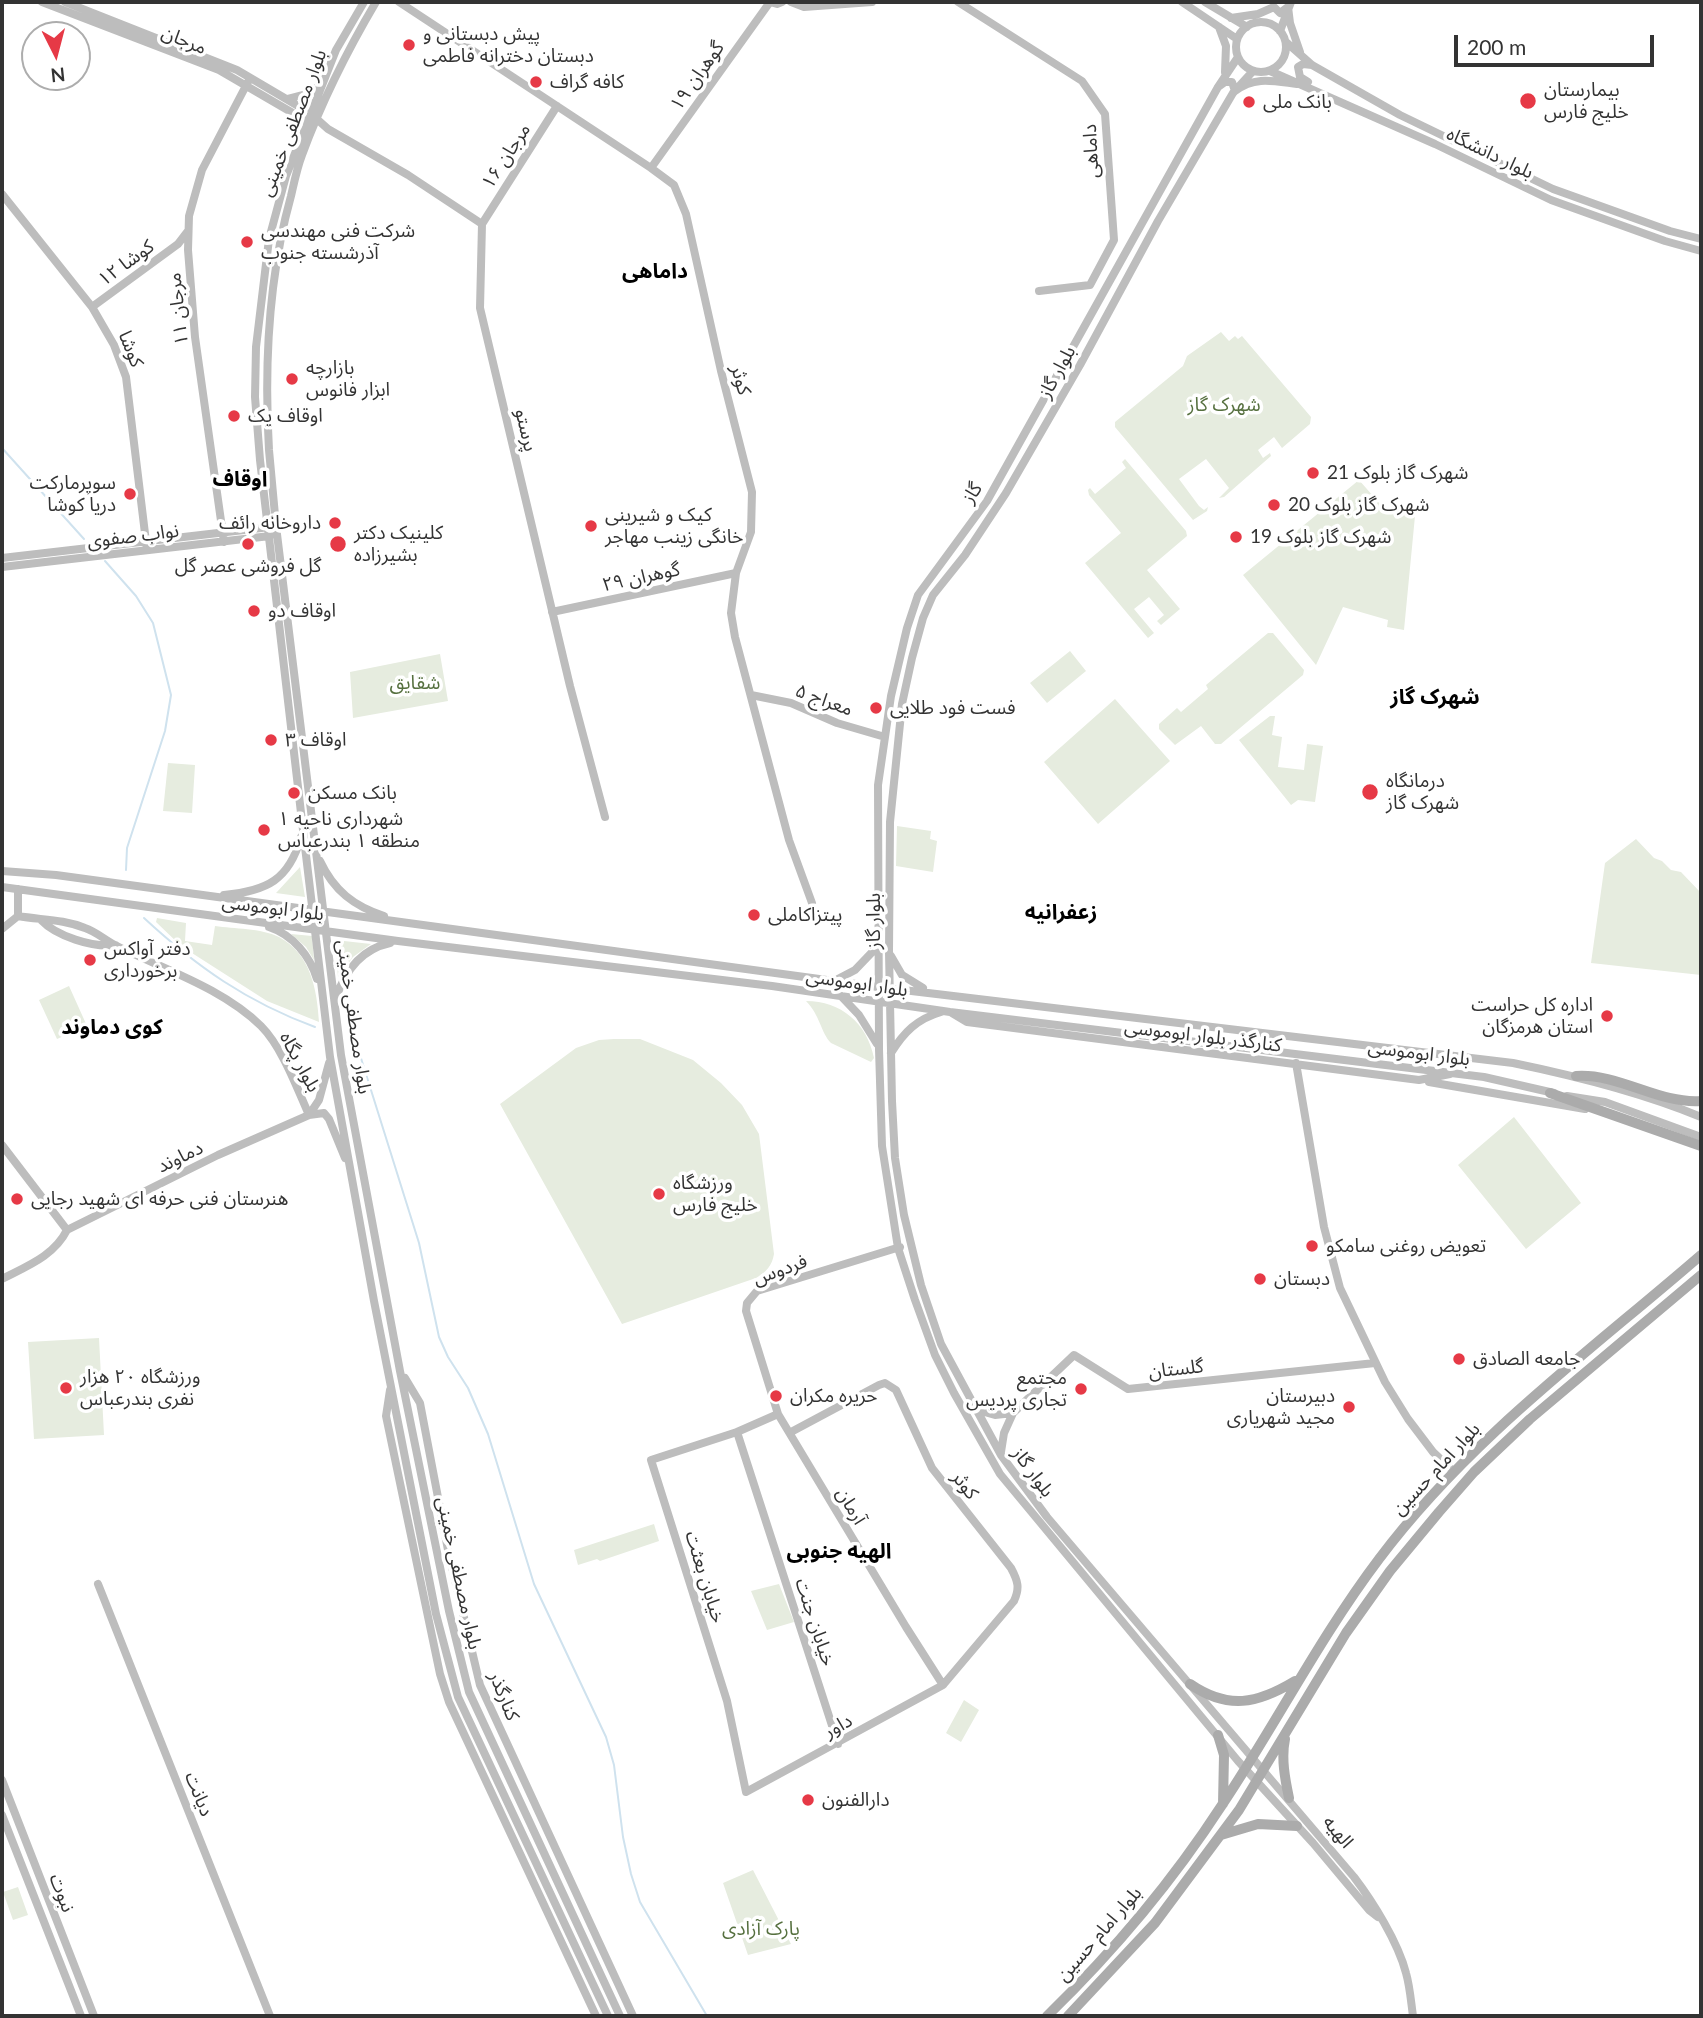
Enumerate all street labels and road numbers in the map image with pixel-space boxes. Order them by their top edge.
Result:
street label: مرجان [158,21,210,59]
street label: گوهران ۱۹ [665,37,729,115]
street label: بلوار مصطفی خمینی [254,46,332,200]
street label: مرجان ۱۶ [477,119,535,193]
street label: بلوار دانشگاه [1443,122,1537,184]
street label: داماهی [1078,123,1104,179]
street label: کوشا ۱۲ [93,235,159,291]
street label: مرجان ۱۱ [163,271,193,347]
street label: کوشا [113,327,149,371]
street label: بلوار گاز [1033,342,1081,402]
street label: کوثر [726,362,756,398]
street label: پرستو [510,406,542,454]
street label: گاز [957,478,987,508]
street label: نواب صفوی [86,519,180,553]
street label: گوهران ۲۹ [600,558,682,596]
street label: معراج ۵ [792,679,856,721]
street label: بلوار ابوموسی [221,890,325,926]
street label: بلوار گاز [863,893,885,949]
street label: بلوار مصطفی خمینی [332,938,376,1096]
street label: بلوار ابوموسی [805,965,909,1001]
street label: کنارگذر بلوار ابوموسی [1123,1015,1283,1057]
street label: بلوار پگاه [275,1028,325,1096]
street label: بلوار ابوموسی [1367,1035,1471,1071]
street label: دماوند [153,1136,207,1178]
street label: فردوس [750,1250,810,1290]
street label: گلستان [1147,1355,1205,1383]
street label: بلوار امام حسین [1387,1418,1485,1520]
street label: بلوار گاز [1007,1442,1059,1502]
street label: کوثر [947,1466,983,1504]
street label: آرمان [831,1483,871,1529]
street label: بلوار مصطفی خمینی [432,1495,486,1651]
street label: خیابان بعثت [680,1528,730,1626]
street label: خیابان جنت [790,1575,840,1669]
street label: کنارگذر [484,1668,524,1724]
street label: داور [820,1709,856,1743]
street label: دیانت [180,1768,218,1820]
street label: الهیه [1318,1811,1358,1853]
street label: نبوت [44,1870,80,1916]
street label: بلوار امام حسین [1052,1882,1146,1986]

